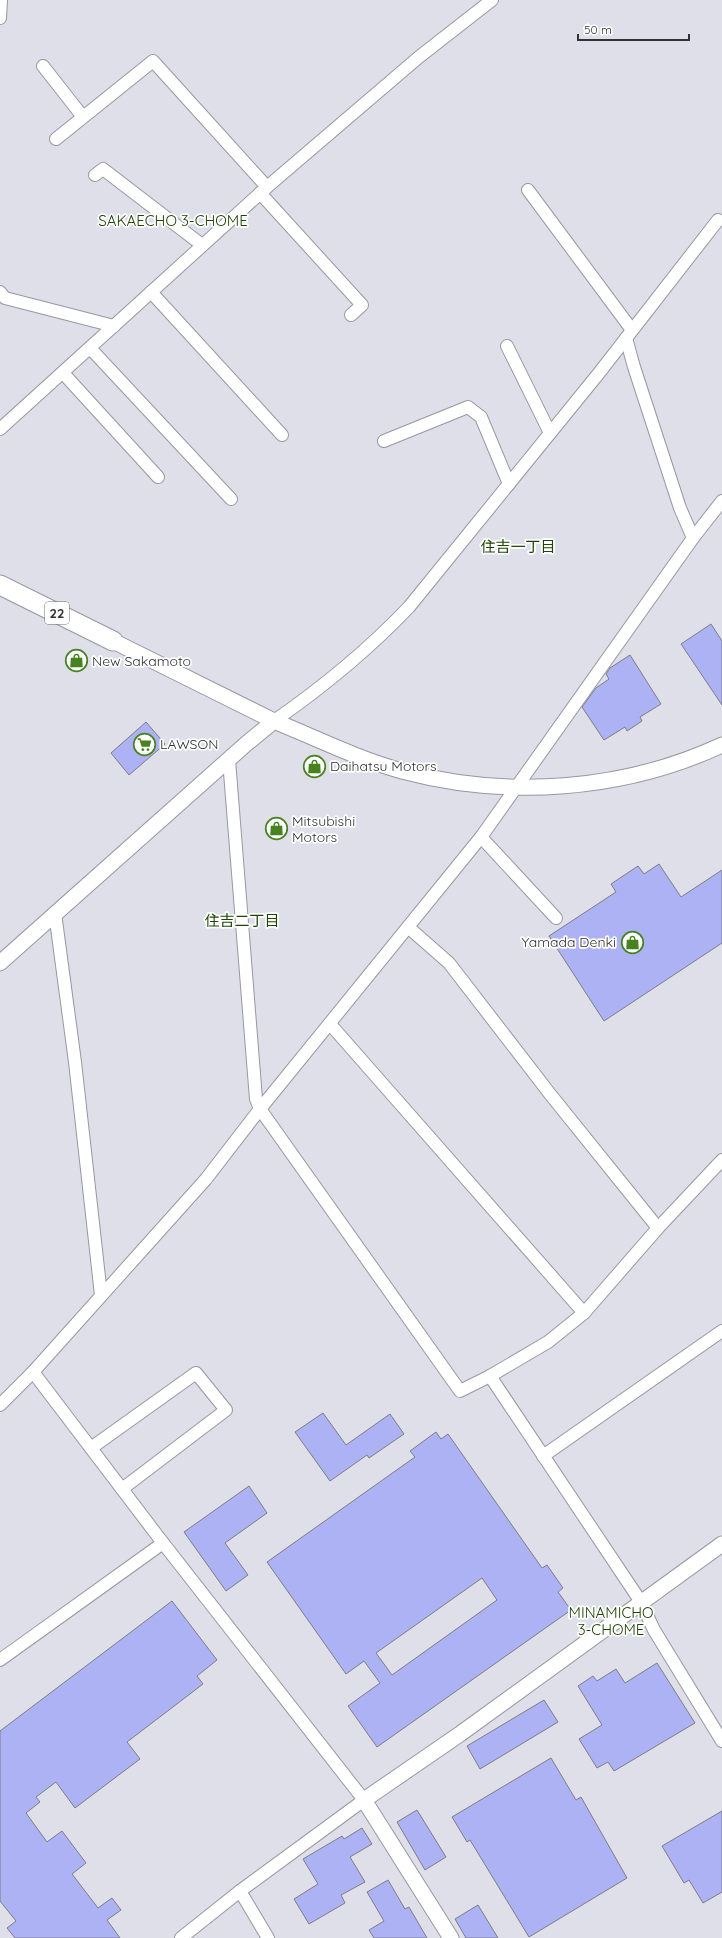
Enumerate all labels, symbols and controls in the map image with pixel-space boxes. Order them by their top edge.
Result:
scale bar [578,16,689,42]
text: 50 m [584,22,612,37]
district label: SAKAECHO 3-CHOME [98,211,248,230]
district label: 住吉一丁目 [480,537,556,556]
road number: 22 [45,602,69,624]
shop icon: New Sakamoto [63,648,89,674]
place label: New Sakamoto [92,652,191,670]
supermarket icon: LAWSON [132,731,158,757]
place label: LAWSON [160,735,218,753]
shop icon: Daihatsu Motors [302,753,328,779]
place label: Daihatsu Motors [330,757,436,775]
place label: Mitsubishi Motors [292,812,355,846]
shop icon: Mitsubishi Motors [263,816,289,842]
district label: 住吉二丁目 [204,911,280,930]
shop icon: Yamada Denki [619,929,645,955]
place label: Yamada Denki [521,933,616,951]
district label: MINAMICHO 3-CHOME [568,1603,654,1639]

